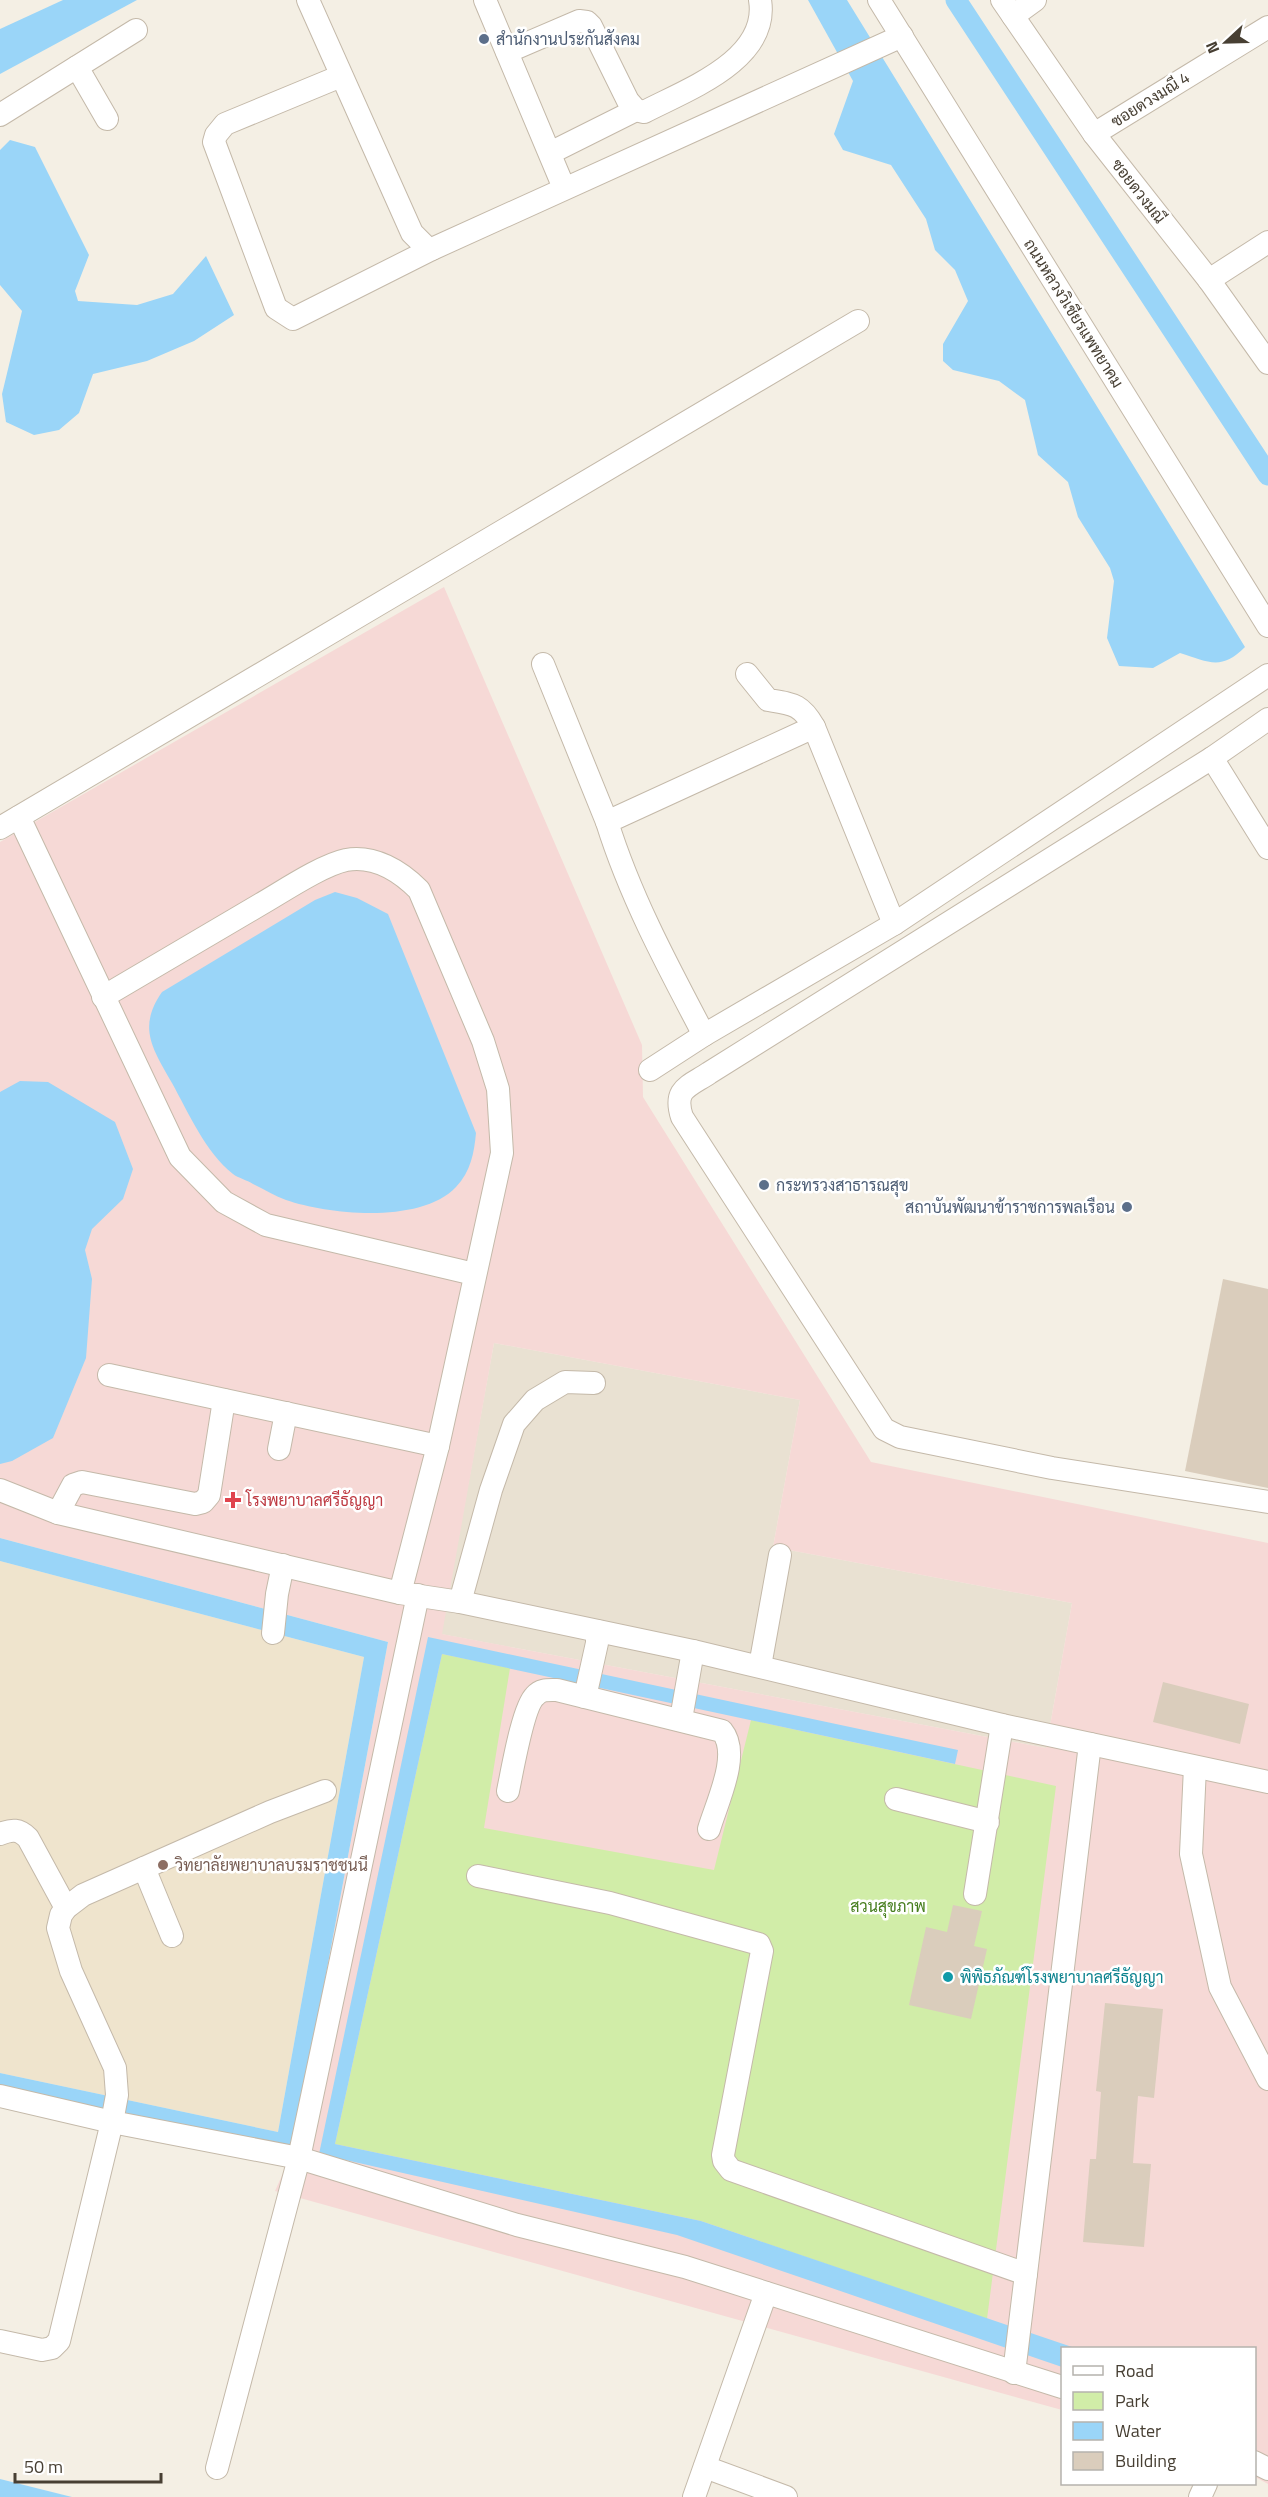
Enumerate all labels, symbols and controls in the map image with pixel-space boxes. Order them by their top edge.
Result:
north arrow [1196,12,1256,72]
place label: สำนักงานประกันสังคม [496,27,640,51]
marker: สำนักงานประกันสังคม [477,32,491,46]
text: N [1199,38,1225,57]
street label: ซอยดวงมณี 4 [1106,65,1194,133]
street label: ซอยดวงมณี [1106,153,1172,229]
street label: ถนนหลวงวิเชียรแพทยาคม [1018,234,1130,392]
place label: กระทรวงสาธารณสุข [776,1173,909,1197]
marker: กระทรวงสาธารณสุข [757,1178,771,1192]
place label: สถาบันพัฒนาข้าราชการพลเรือน [905,1195,1115,1219]
marker: สถาบันพัฒนาข้าราชการพลเรือน [1120,1200,1134,1214]
place label: โรงพยาบาลศรีธัญญา [245,1488,383,1512]
marker: โรงพยาบาลศรีธัญญา [224,1491,242,1509]
place label: วิทยาลัยพยาบาลบรมราชชนนี [174,1853,368,1877]
marker: วิทยาลัยพยาบาลบรมราชชนนี [156,1858,170,1872]
park label: สวนสุขภาพ [850,1894,926,1918]
place label: พิพิธภัณฑ์โรงพยาบาลศรีธัญญา [960,1965,1163,1989]
marker: พิพิธภัณฑ์โรงพยาบาลศรีธัญญา [941,1970,955,1984]
legend [1061,2347,1256,2485]
text: Road [1115,2357,1154,2384]
text: Park [1115,2387,1150,2414]
text: Water [1115,2417,1161,2444]
scale bar [15,2446,160,2484]
text: Building [1115,2447,1176,2474]
text: 50 m [24,2453,63,2480]

